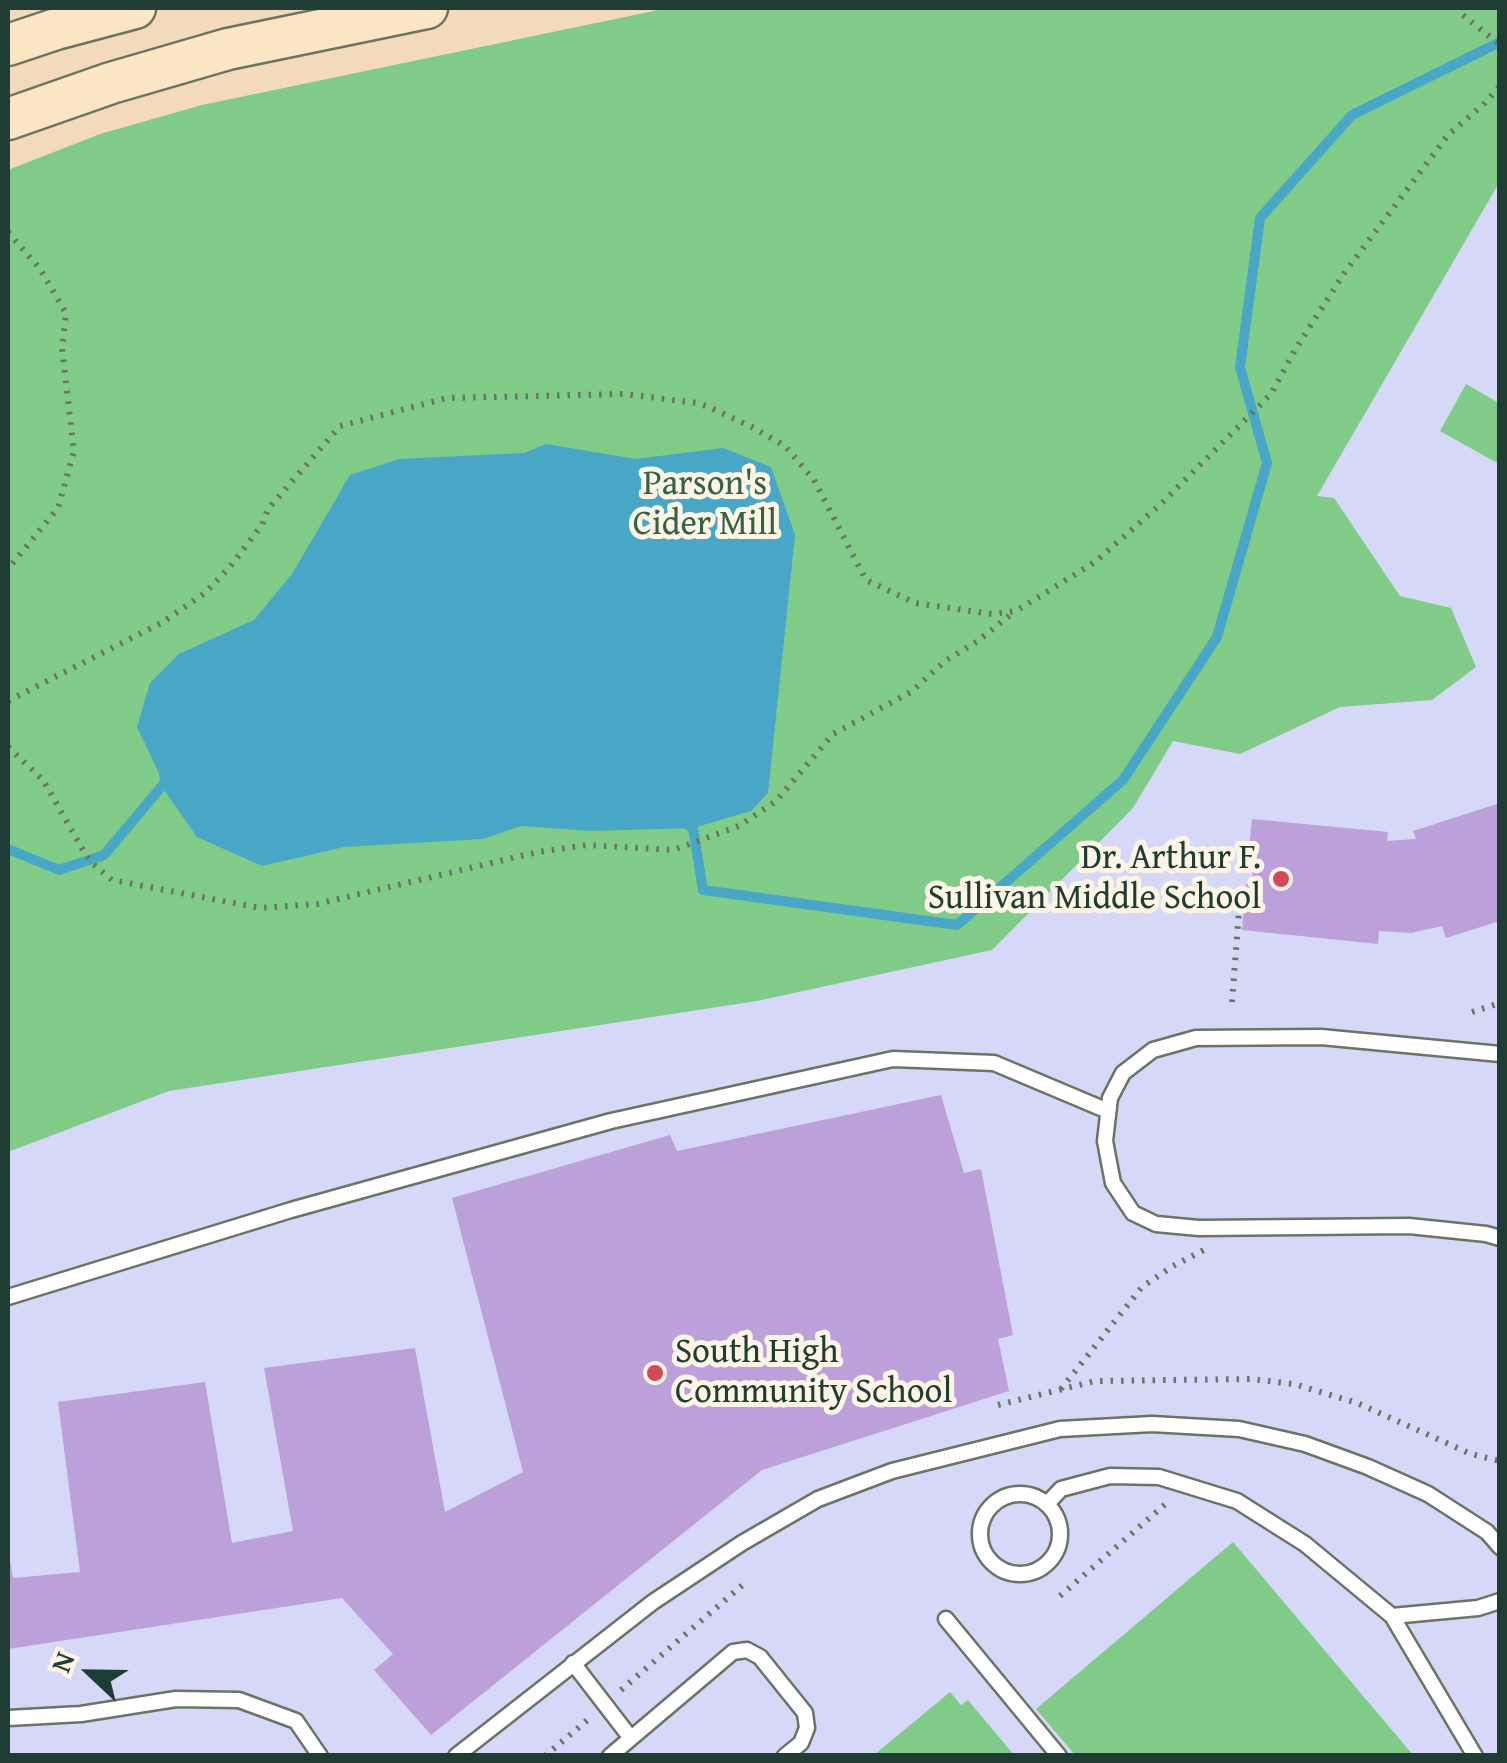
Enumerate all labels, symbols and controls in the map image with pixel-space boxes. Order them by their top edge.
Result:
park label: Parson's Cider Mill [633,464,777,546]
place label: Dr. Arthur F. Sullivan Middle School [928,838,1261,920]
marker: Dr. Arthur F. Sullivan Middle School [1270,868,1292,890]
place label: South High Community School [675,1332,952,1414]
marker: South High Community School [644,1362,666,1384]
north arrow [40,1623,140,1723]
text: N [39,1645,84,1678]

